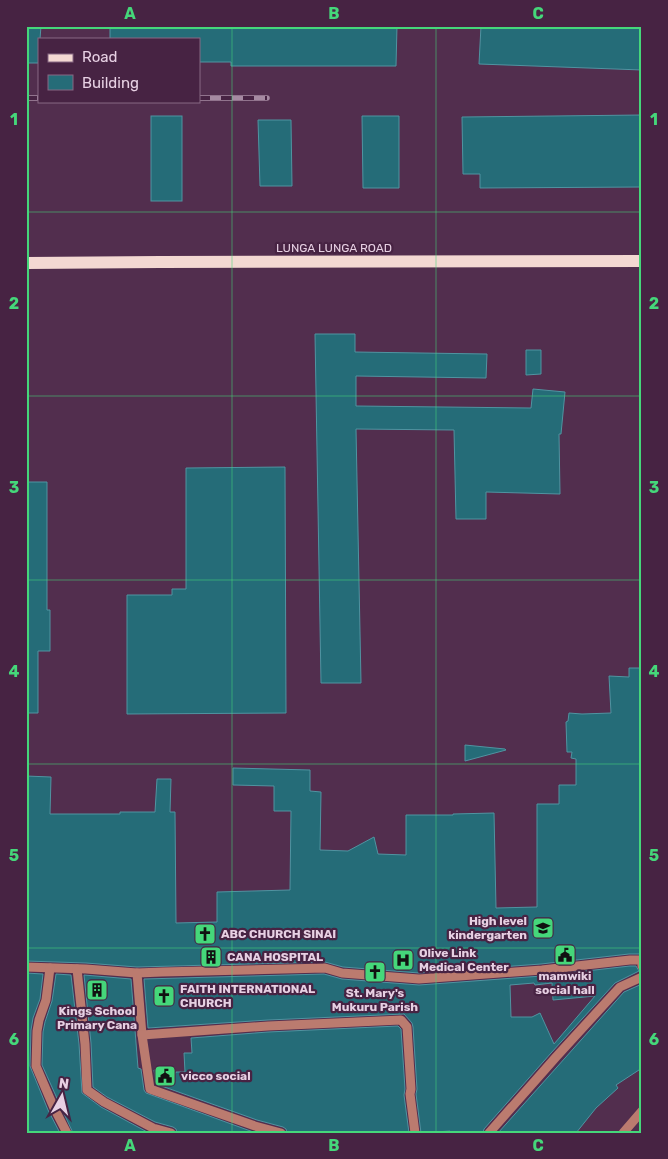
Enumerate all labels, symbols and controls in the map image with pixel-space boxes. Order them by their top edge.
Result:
text: A [124,4,136,23]
text: B [328,4,340,23]
text: C [532,4,544,23]
legend [38,38,200,102]
text: Road [82,48,118,66]
text: Building [82,74,139,92]
text: 1 [10,110,18,129]
text: 1 [650,110,658,129]
street label: LUNGA LUNGA ROAD [276,241,392,255]
text: 2 [9,294,19,313]
text: 2 [649,294,659,313]
text: 3 [9,478,19,497]
text: 3 [649,478,659,497]
text: 4 [9,662,20,681]
text: 4 [649,662,660,681]
text: 5 [9,846,19,865]
text: 5 [649,846,659,865]
place label: High level kindergarten [448,914,527,942]
school or university icon: High level kindergarten [531,916,555,940]
church icon: ABC CHURCH SINAI [193,922,217,946]
place label: ABC CHURCH SINAI [221,927,336,941]
public building icon: mamwiki social hall [553,943,577,967]
building icon: CANA HOSPITAL [199,945,223,969]
place label: Olive Link Medical Center [419,946,509,974]
hospital icon: Olive Link Medical Center [391,948,415,972]
place label: CANA HOSPITAL [227,950,323,964]
church icon: St. Mary's Mukuru Parish [363,960,387,984]
place label: mamwiki social hall [535,969,595,997]
building icon: Kings School Primary Cana [85,978,109,1002]
place label: FAITH INTERNATIONAL CHURCH [180,982,315,1010]
church icon: FAITH INTERNATIONAL CHURCH [152,984,176,1008]
place label: St. Mary's Mukuru Parish [332,986,418,1014]
place label: Kings School Primary Cana [57,1004,137,1032]
text: 6 [9,1030,19,1049]
text: 6 [649,1030,659,1049]
public building icon: vicco social [153,1064,177,1088]
place label: vicco social [181,1069,251,1083]
north arrow [38,1072,88,1122]
text: N [58,1075,70,1093]
text: A [124,1136,136,1155]
text: B [328,1136,340,1155]
text: C [532,1136,544,1155]

